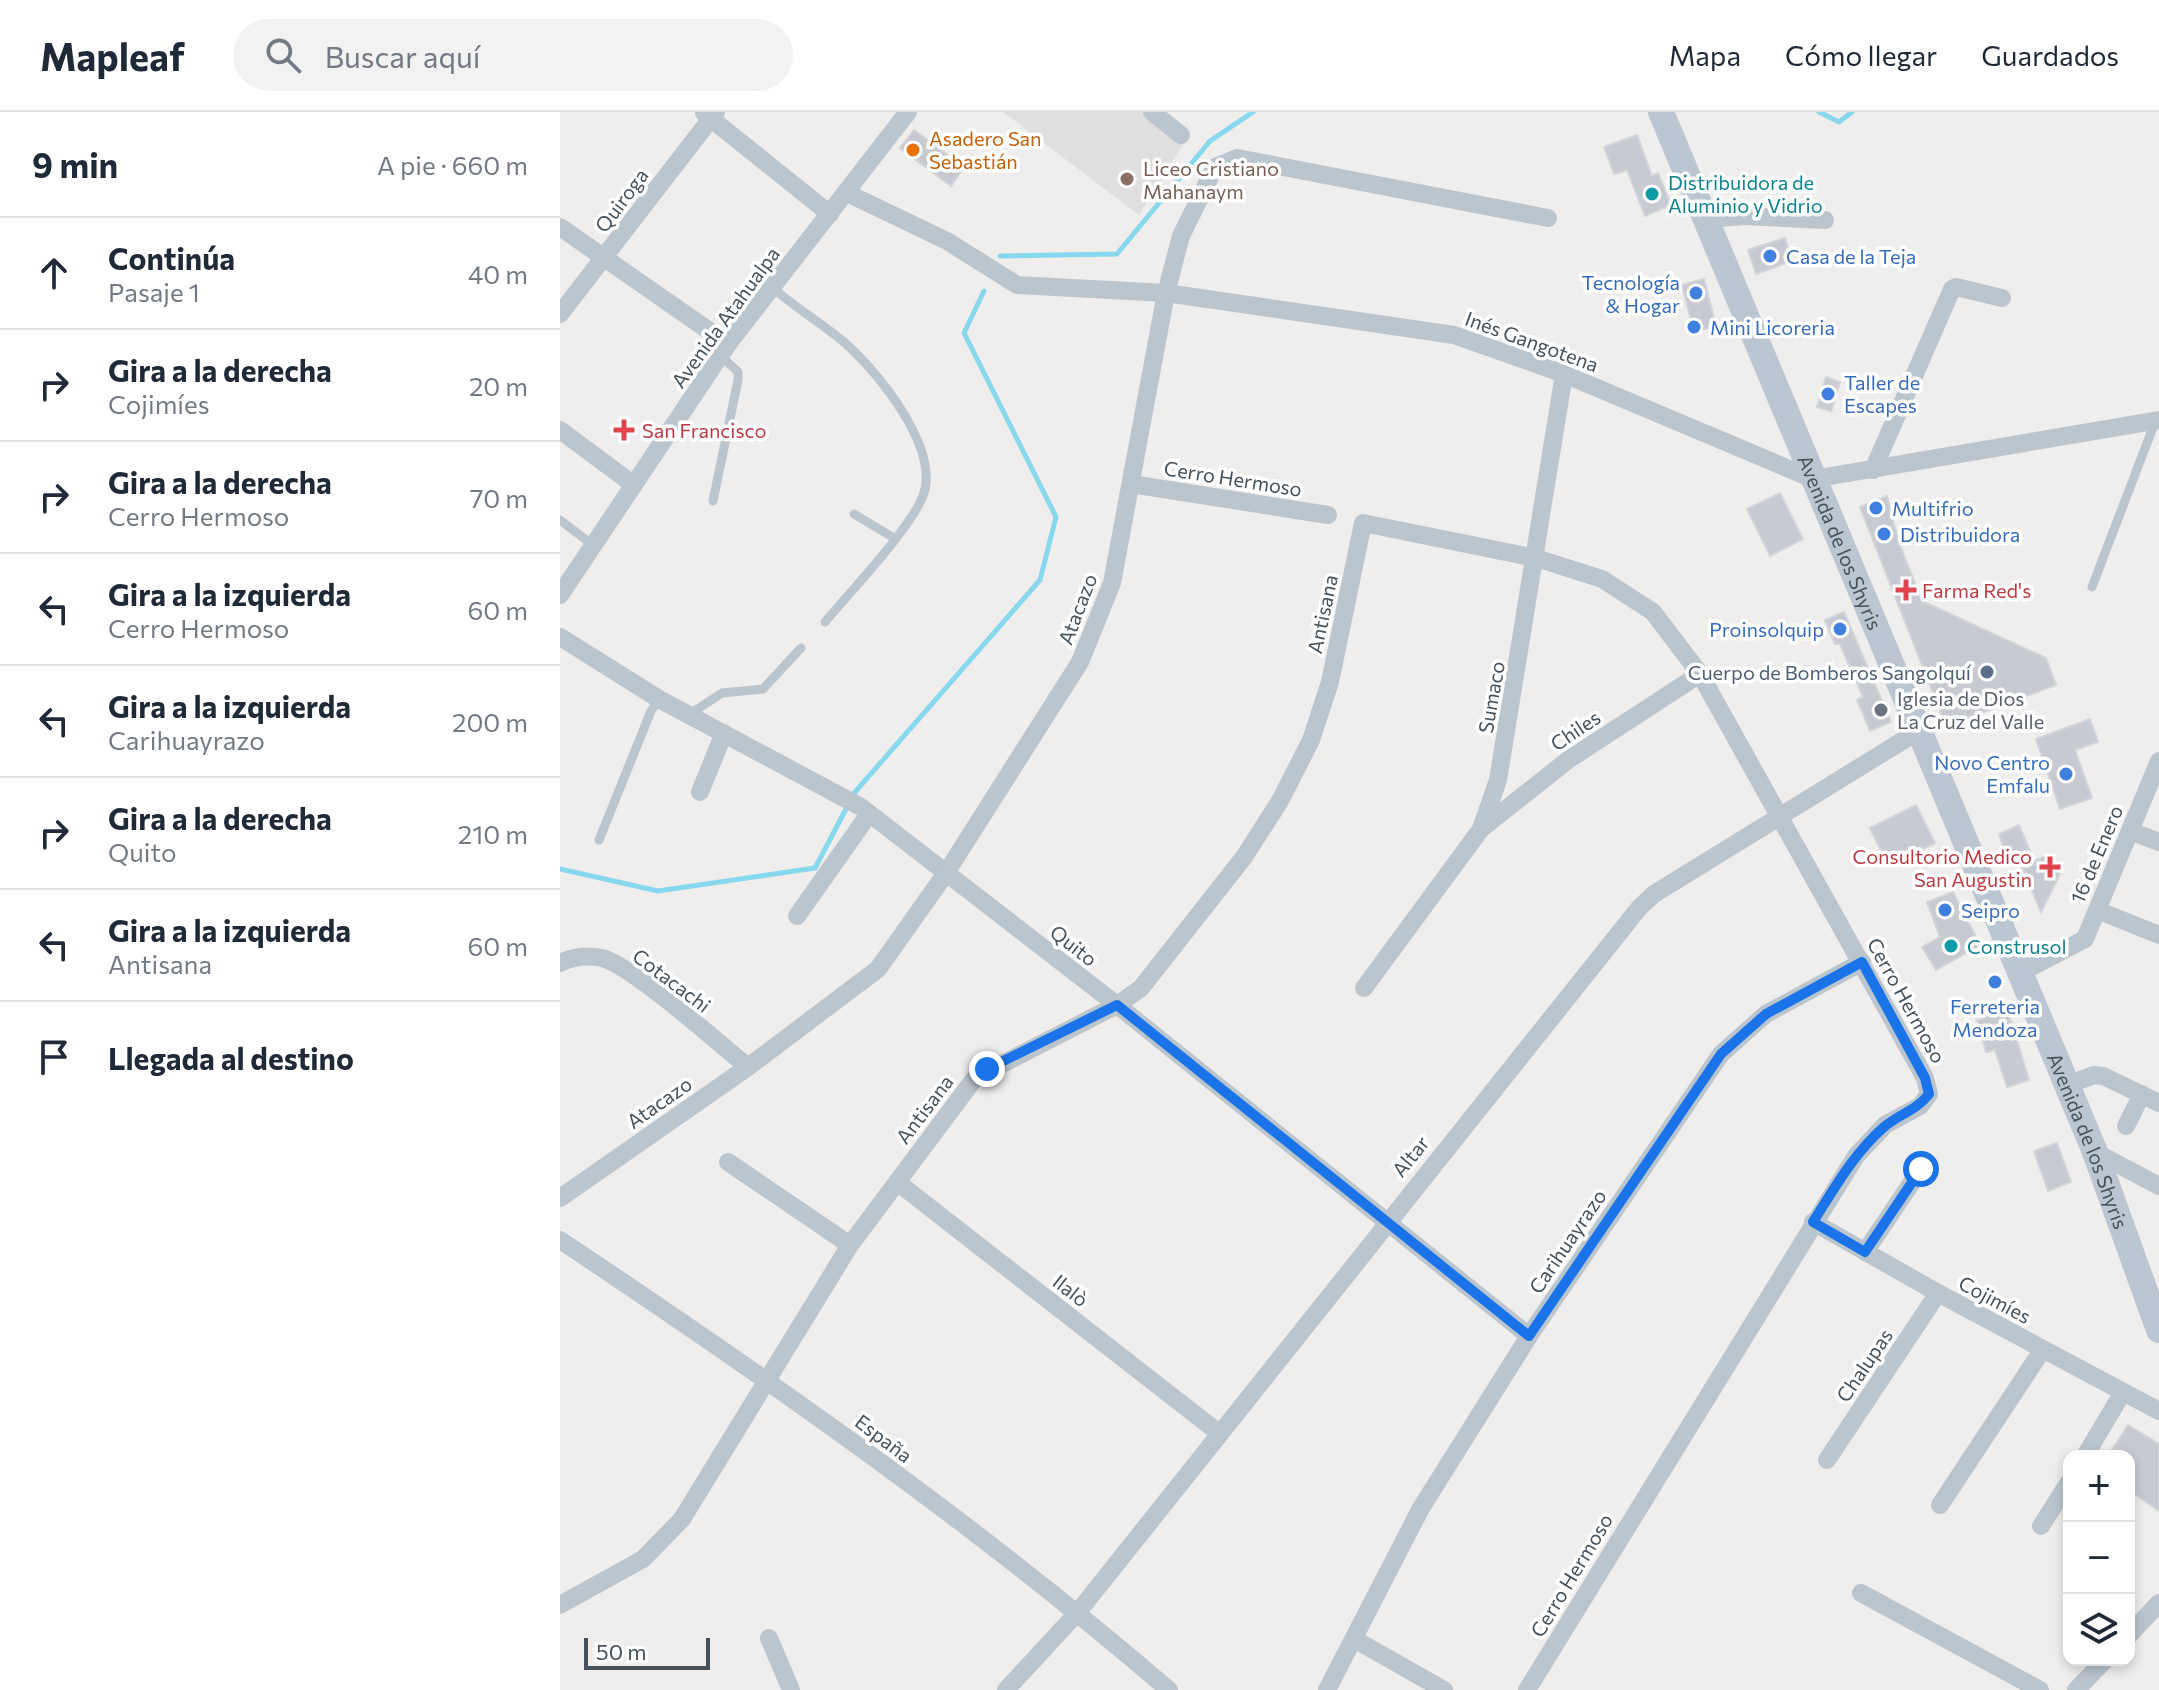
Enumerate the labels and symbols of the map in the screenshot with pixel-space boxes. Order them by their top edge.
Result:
place label: Asadero San Sebastián [929,126,1042,173]
marker: Asadero San Sebastián [904,141,922,159]
place label: Liceo Cristiano Mahanaym [1143,156,1279,203]
street label: Quiroga [589,163,653,237]
marker: Liceo Cristiano Mahanaym [1118,170,1136,188]
place label: Distribuidora de Aluminio y Vidrio [1668,170,1823,217]
marker: Distribuidora de Aluminio y Vidrio [1643,185,1661,203]
street label: Avenida Atahualpa [666,242,784,392]
place label: Casa de la Teja [1786,244,1916,268]
marker: Casa de la Teja [1761,247,1779,265]
place label: Tecnología & Hogar [1581,270,1680,317]
marker: Tecnología & Hogar [1687,284,1705,302]
street label: Inés Gangotena [1462,306,1602,376]
place label: Mini Licoreria [1710,315,1835,339]
marker: Mini Licoreria [1685,318,1703,336]
place label: Taller de Escapes [1844,370,1920,417]
marker: Taller de Escapes [1819,385,1837,403]
place label: San Francisco [642,418,766,442]
marker: San Francisco [613,419,635,441]
street label: Avenida de los Shyris [1793,451,1888,633]
street label: Cerro Hermoso [1162,455,1304,501]
place label: Multifrio [1892,496,1974,520]
marker: Multifrio [1867,499,1885,517]
place label: Distribuidora [1900,522,2020,546]
marker: Distribuidora [1875,525,1893,543]
street label: Atacazo [1053,570,1101,648]
street label: Antisana [1302,572,1342,656]
place label: Farma Red's [1922,578,2031,602]
marker: Farma Red's [1897,581,1915,599]
place label: Proinsolquip [1709,617,1824,641]
marker: Proinsolquip [1831,620,1849,638]
street label: Sumaco [1473,659,1509,735]
place label: Cuerpo de Bomberos Sangolquí [1688,660,1972,684]
marker: Cuerpo de Bomberos Sangolquí [1978,663,1996,681]
place label: Iglesia de Dios La Cruz del Valle [1897,686,2044,733]
marker: Iglesia de Dios La Cruz del Valle [1872,701,1890,719]
street label: Chiles [1545,705,1605,755]
place label: Novo Centro Emfalu [1934,750,2050,797]
marker: Novo Centro Emfalu [2057,765,2075,783]
street label: 16 de Enero [2065,801,2127,907]
place label: Consultorio Medico San Augustin [1852,844,2032,891]
marker: Consultorio Medico San Augustin [2039,856,2061,878]
place label: Seipro [1961,898,2020,922]
marker: Seipro [1936,901,1954,919]
street label: Quito [1046,919,1102,971]
street label: Cerro Hermoso [1863,933,1951,1067]
place label: Construsol [1967,934,2067,958]
marker: Construsol [1942,937,1960,955]
street label: Cotacachi [628,943,716,1017]
marker: Ferreteria Mendoza [1986,973,2004,991]
place label: Ferreteria Mendoza [1950,994,2040,1041]
street label: Avenida de los Shyris [2043,1049,2134,1232]
route end [969,1051,1005,1087]
street label: Antisana [890,1070,958,1148]
street label: Atacazo [622,1071,696,1133]
street label: Altar [1386,1131,1434,1181]
route start [1903,1151,1939,1187]
street label: Carihuayrazo [1523,1184,1611,1298]
street label: Ilalò [1049,1269,1093,1311]
street label: Cojimíes [1955,1270,2035,1328]
street label: Chalupas [1831,1324,1897,1406]
street label: España [851,1409,917,1467]
street label: Cerro Hermoso [1525,1509,1617,1641]
scale bar [584,1634,710,1670]

